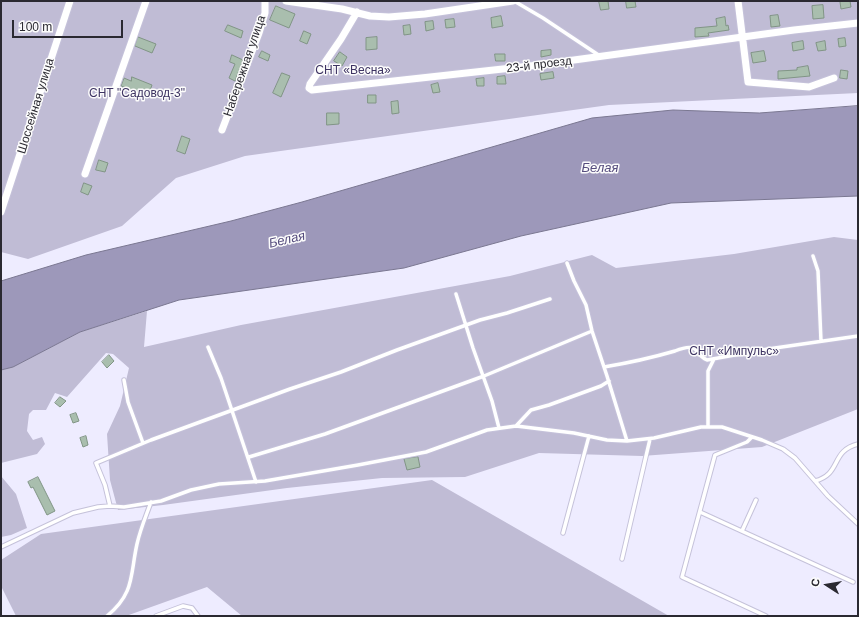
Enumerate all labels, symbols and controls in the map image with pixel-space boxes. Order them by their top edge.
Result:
scale bar [14,12,125,38]
street label: Набережная улица [221,13,269,119]
text: 100 m [19,20,52,34]
street label: 23-й проезд [505,54,573,76]
street label: Шоссейная улица [15,56,57,156]
park label: СНТ «Весна» [315,64,391,78]
park label: СНТ "Садовод-3" [89,87,185,101]
water label: Белая [582,160,618,176]
water label: Белая [267,228,307,252]
park label: СНТ «Импульс» [689,345,779,359]
north arrow [807,565,847,605]
text: С [809,577,822,588]

